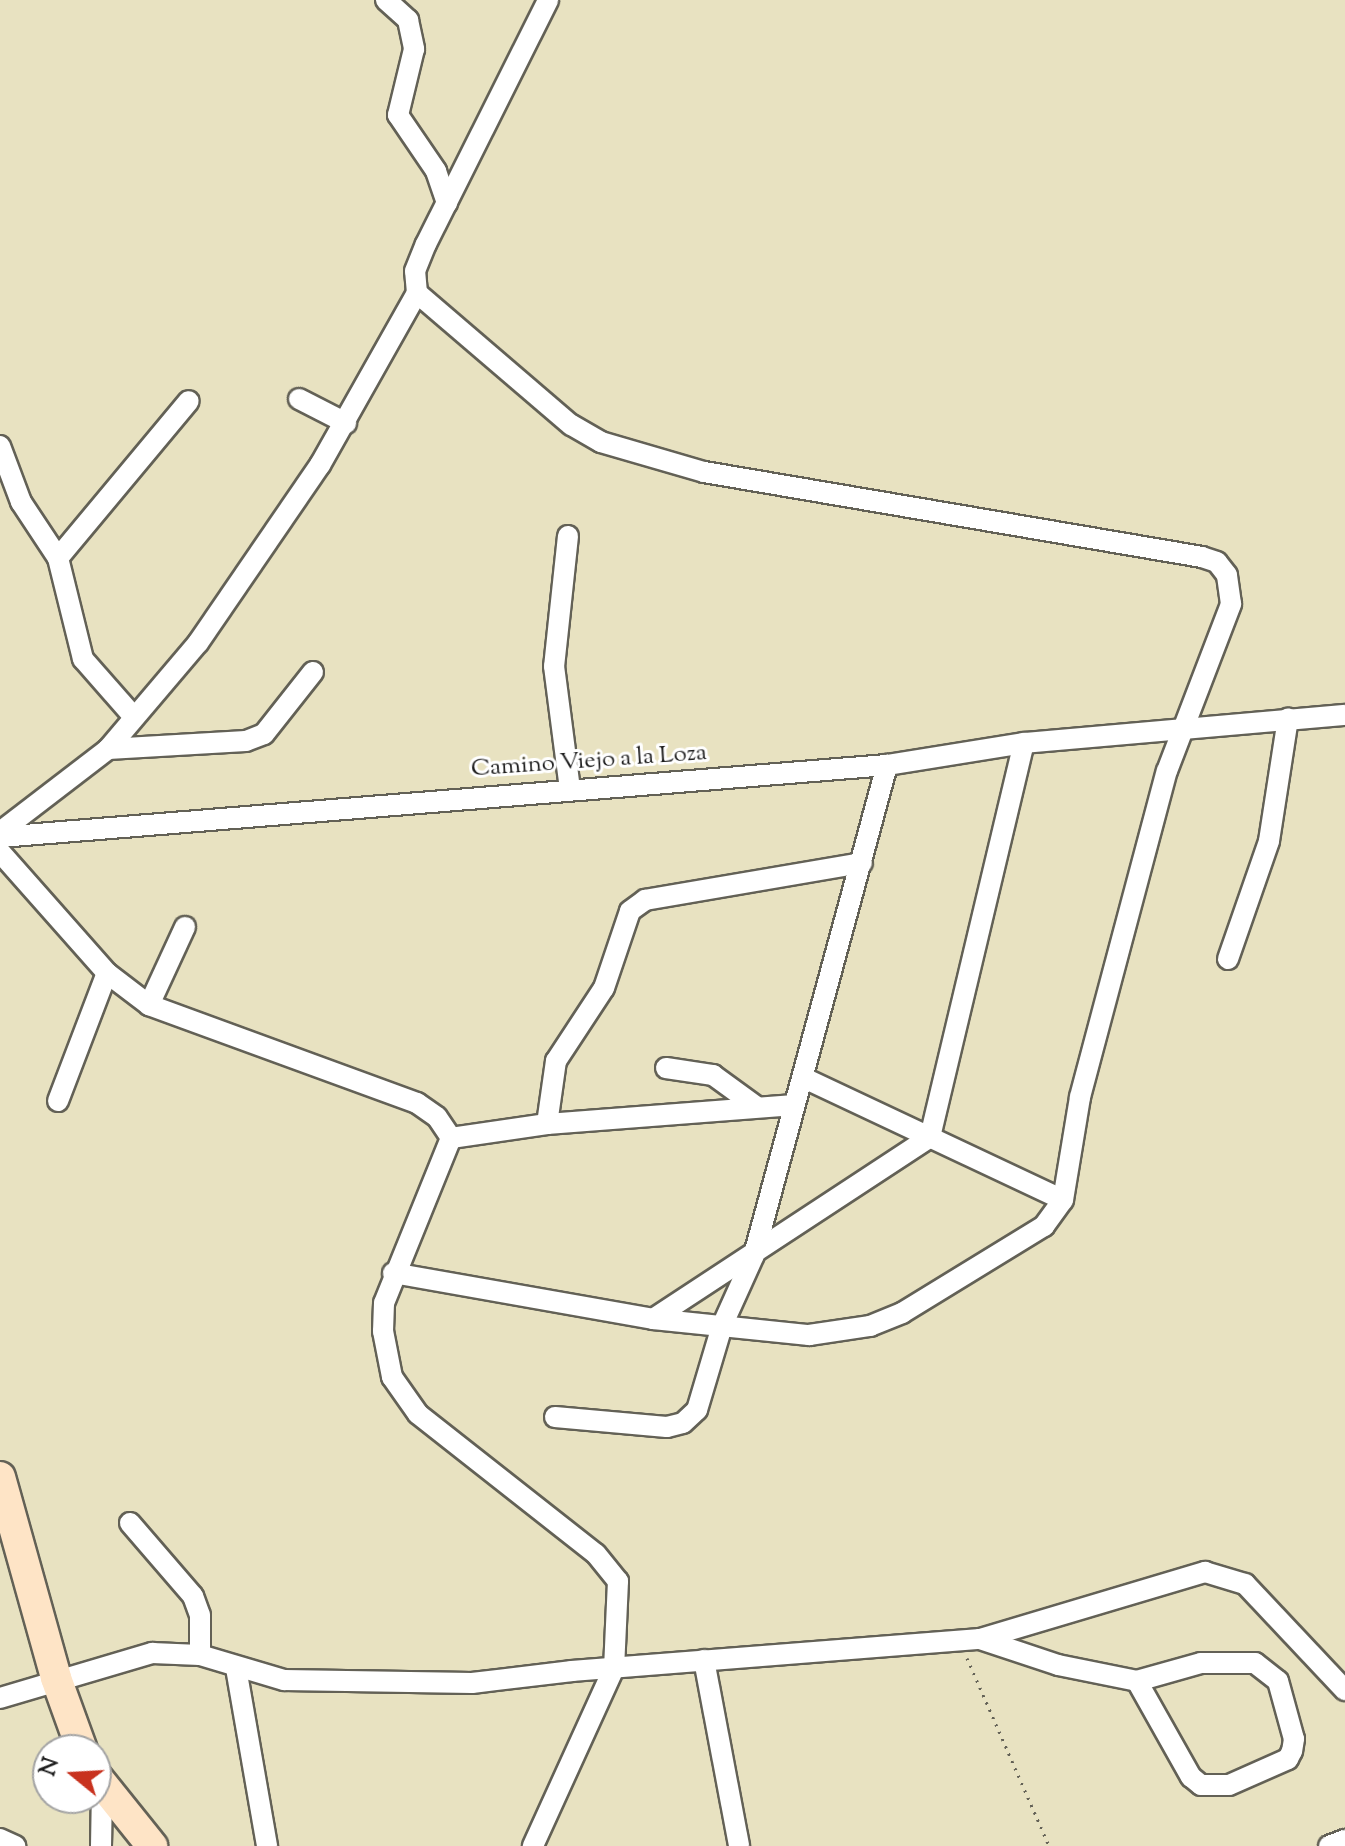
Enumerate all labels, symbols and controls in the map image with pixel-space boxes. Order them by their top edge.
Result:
street label: Camino Viejo a la Loza [470,739,708,785]
north arrow [32,1734,112,1814]
text: N [33,1754,69,1780]

